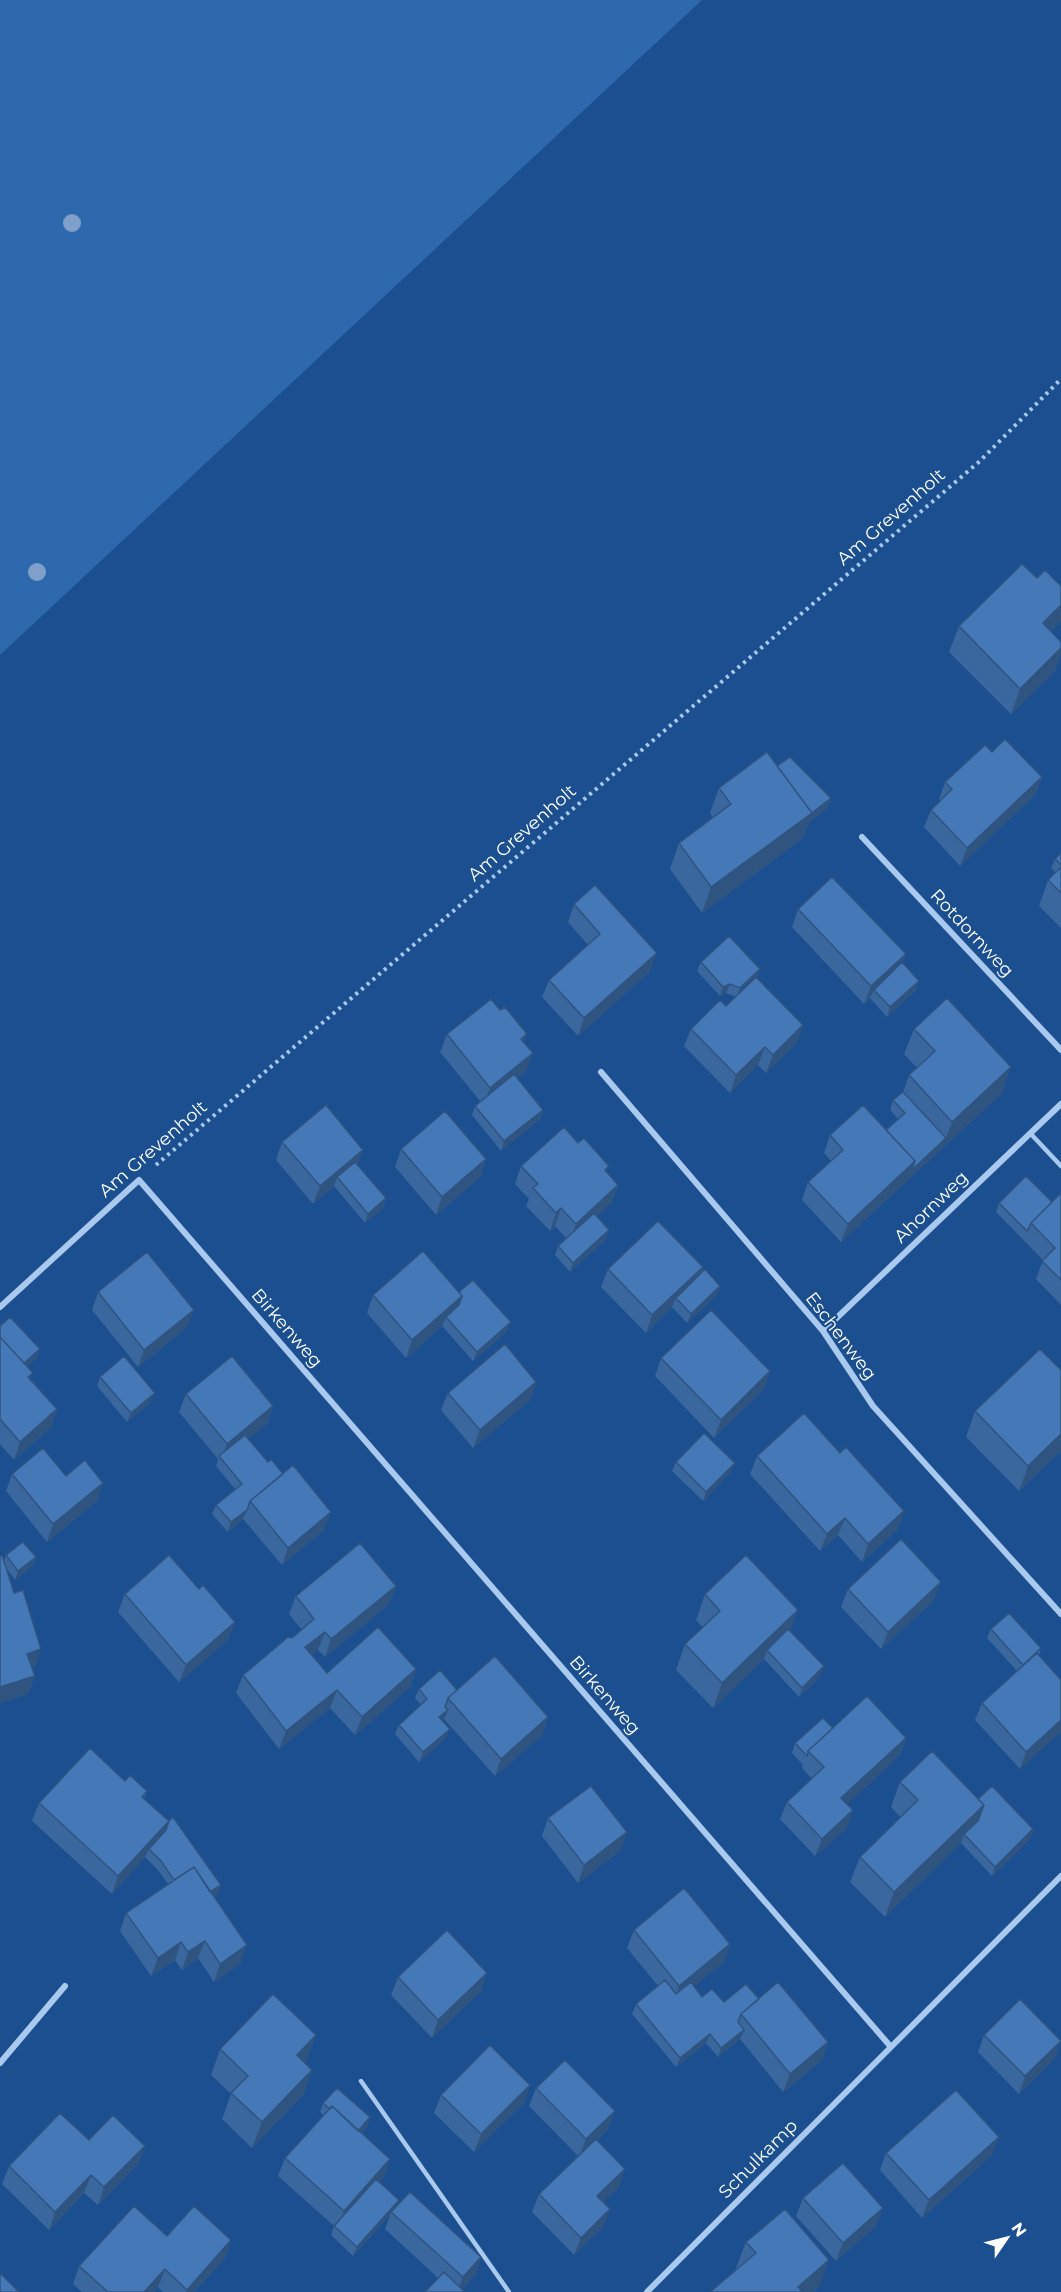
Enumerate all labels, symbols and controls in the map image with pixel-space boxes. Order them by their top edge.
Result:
street label: Am Grevenholt [832,464,950,570]
street label: Am Grevenholt [463,780,581,886]
street label: Rotdornweg [926,884,1018,982]
street label: Am Grevenholt [94,1096,212,1202]
street label: Ahornweg [889,1166,973,1248]
street label: Birkenweg [247,1284,327,1372]
street label: Eschenweg [801,1288,881,1384]
street label: Birkenweg [565,1651,645,1739]
street label: Schulkamp [714,2115,802,2203]
north arrow [977,2208,1037,2268]
text: N [1007,2219,1030,2240]

